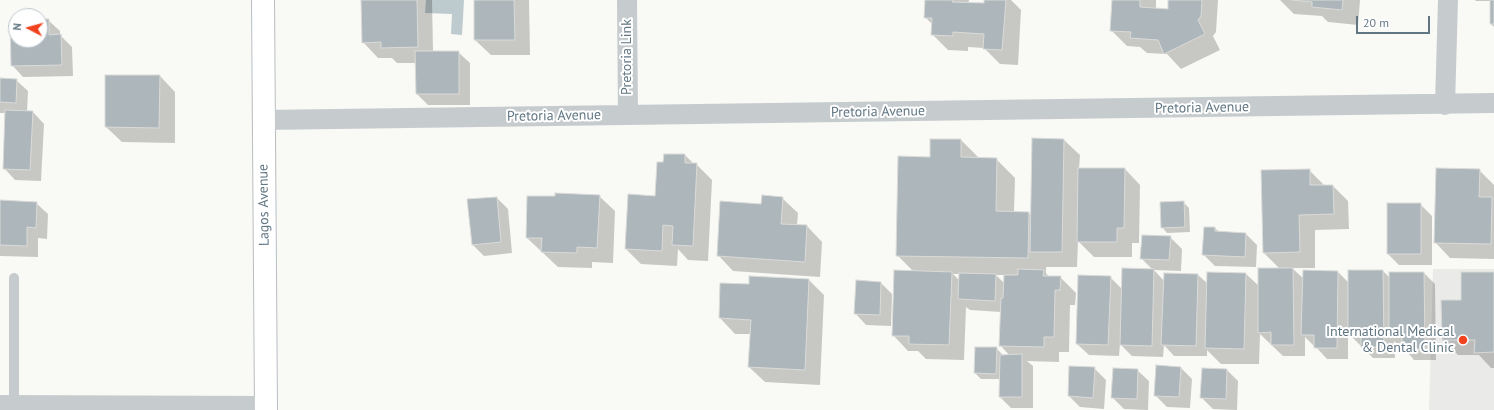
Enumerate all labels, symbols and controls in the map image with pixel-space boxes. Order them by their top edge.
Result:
north arrow [8,8,48,48]
scale bar [1358,8,1432,34]
text: 20 m [1363,15,1389,30]
street label: Pretoria Link [619,19,635,95]
text: N [10,23,24,31]
street label: Pretoria Avenue [1155,99,1249,117]
street label: Pretoria Avenue [831,103,925,121]
street label: Pretoria Avenue [507,107,601,125]
street label: Lagos Avenue [255,164,273,246]
place label: International Medical & Dental Clinic [1326,324,1454,356]
marker: International Medical & Dental Clinic [1457,334,1469,346]

